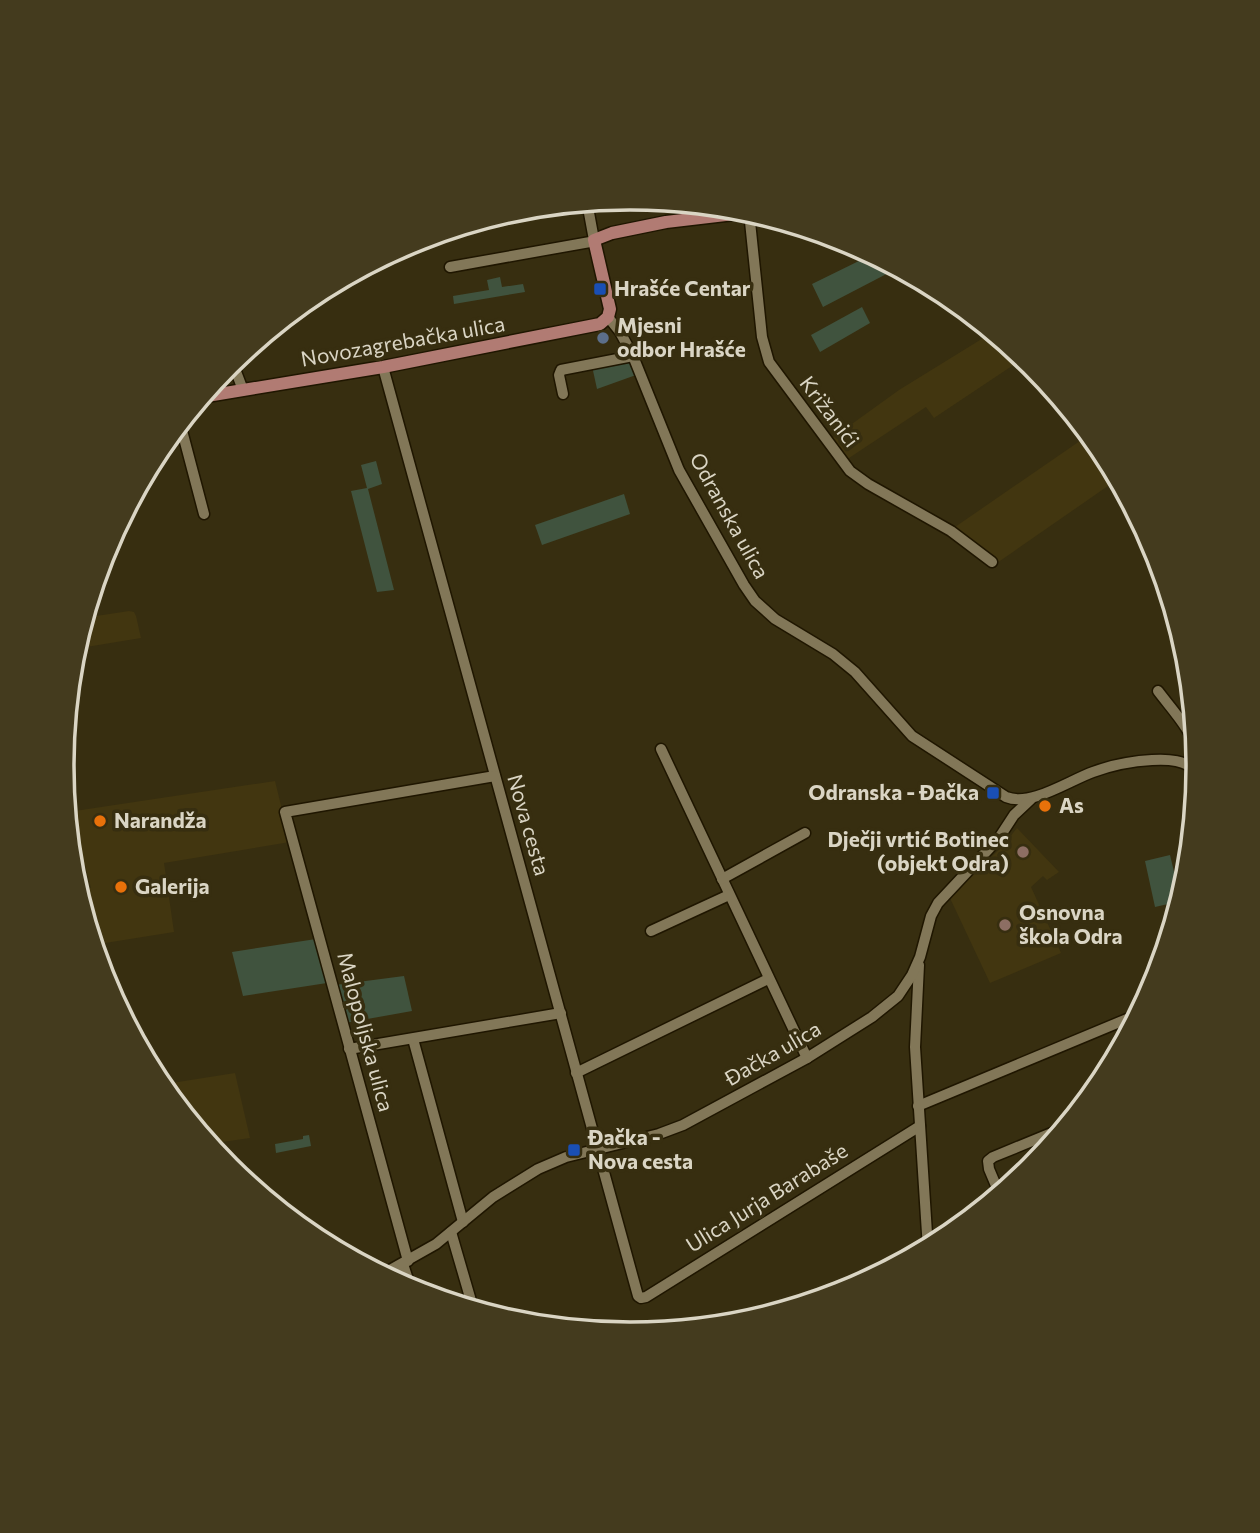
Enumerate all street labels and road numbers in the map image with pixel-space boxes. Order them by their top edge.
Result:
street label: Novozagrebačka ulica [299,310,507,371]
street label: Križanići [795,371,865,452]
street label: Odranska ulica [685,448,775,583]
street label: Nova cesta [503,771,556,878]
street label: Malopoljska ulica [333,949,400,1114]
street label: Đačka ulica [719,1015,825,1091]
street label: Ulica Jurja Barabaše [681,1137,852,1257]

